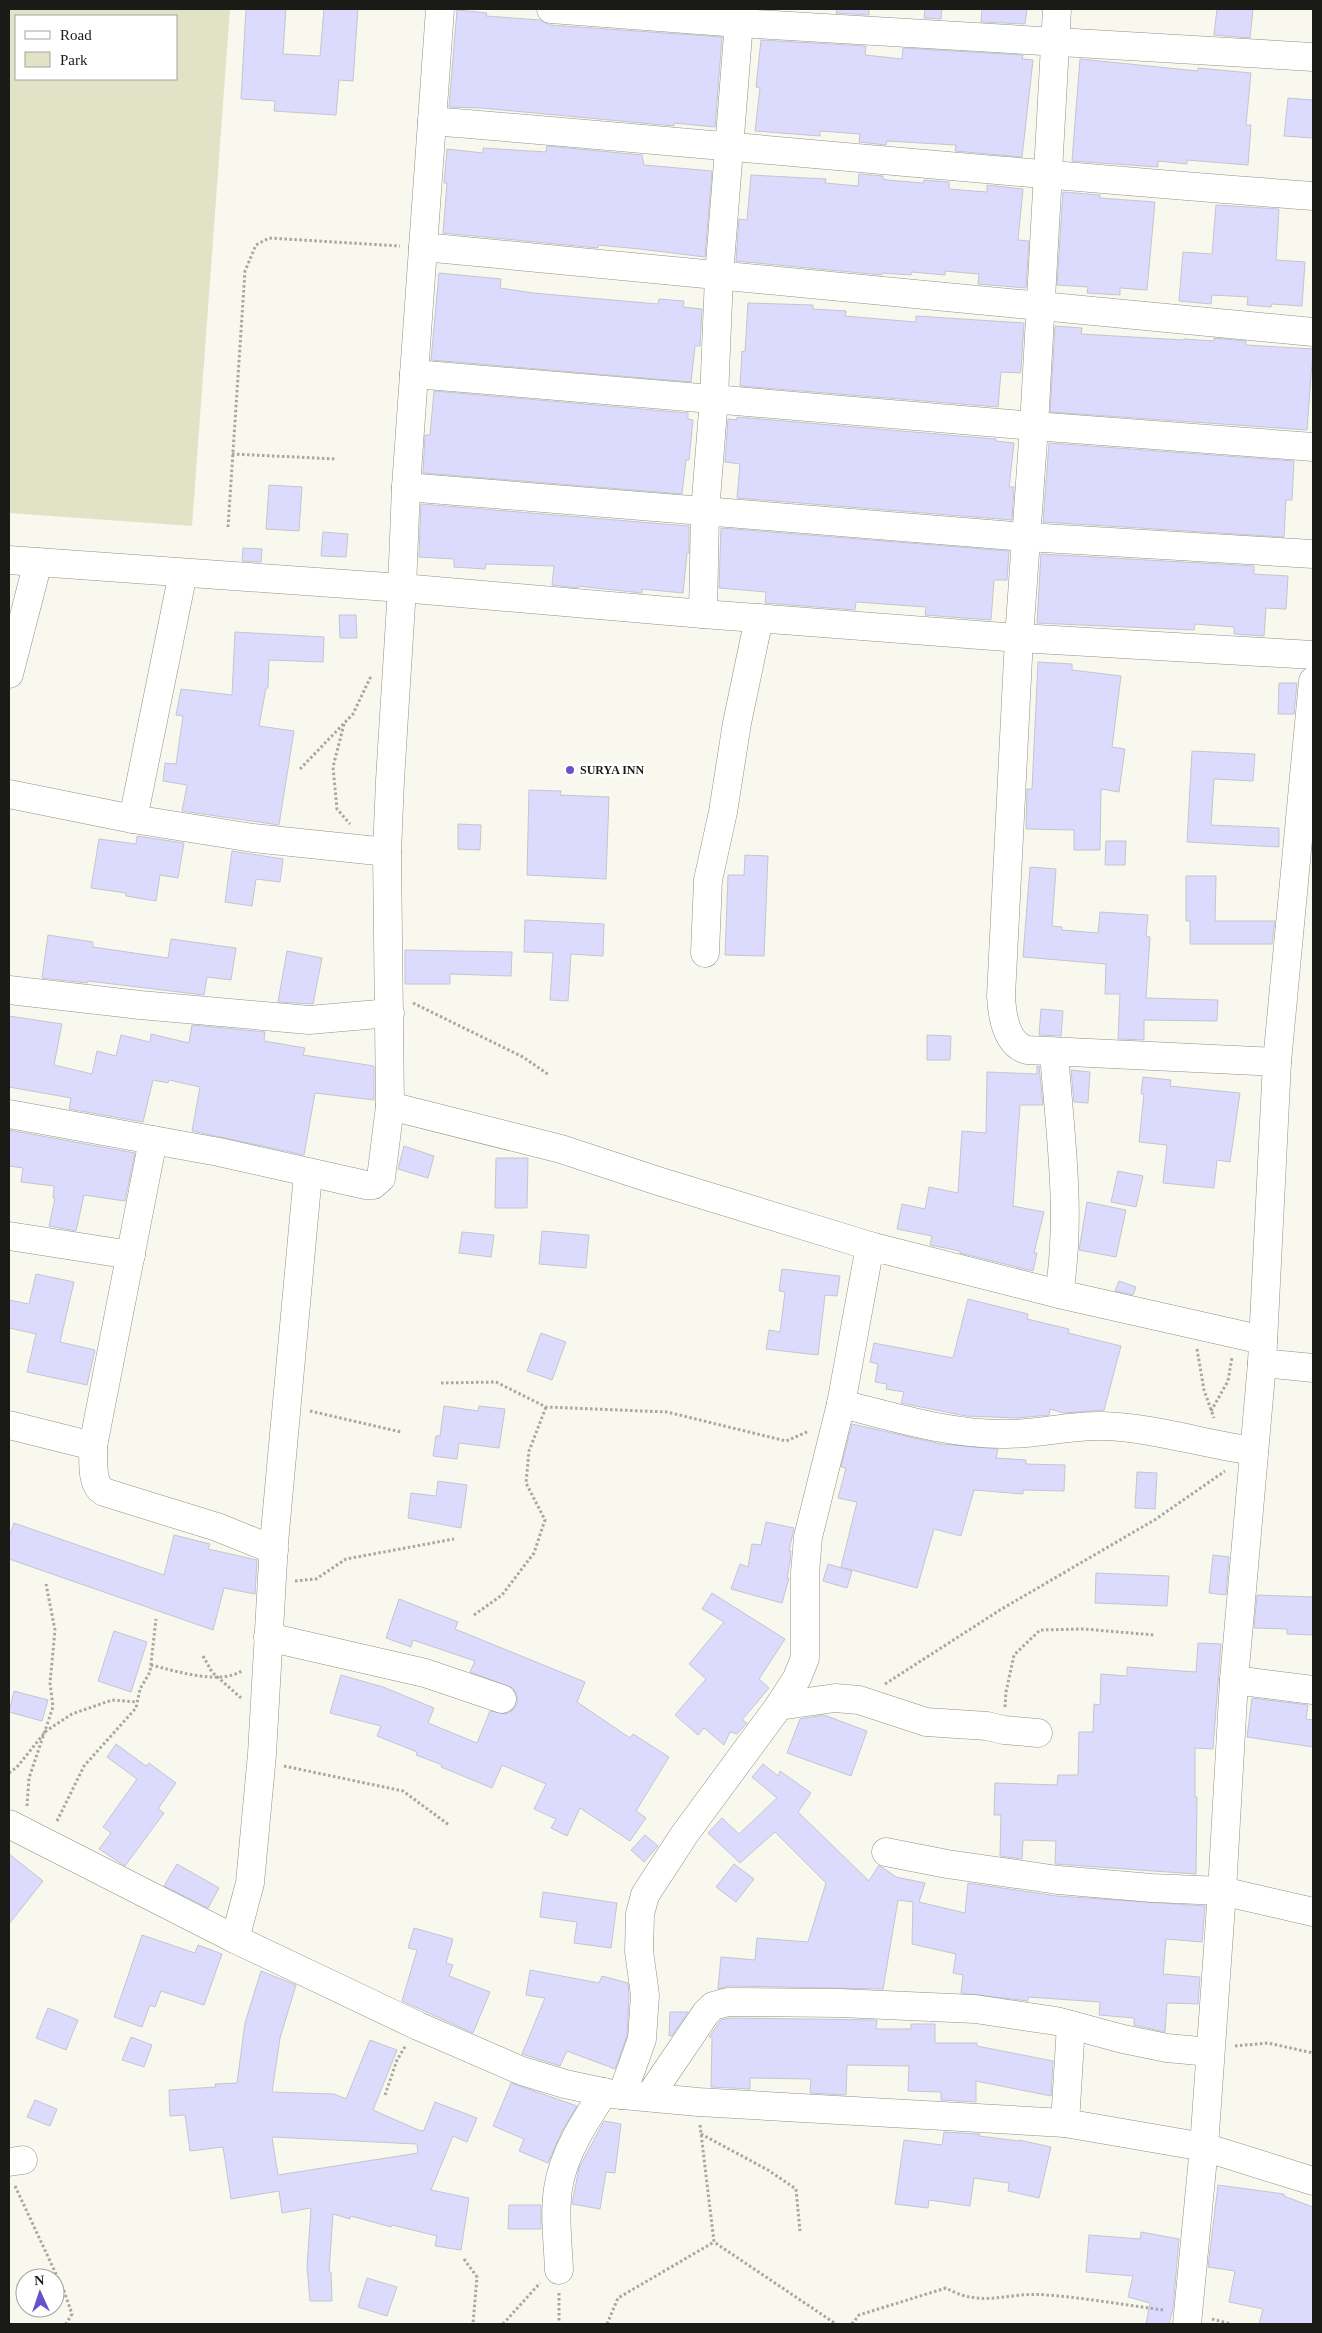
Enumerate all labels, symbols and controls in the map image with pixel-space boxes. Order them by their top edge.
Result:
legend [15,15,178,80]
text: Road [60,27,92,43]
text: Park [60,52,88,68]
place label: SURYA INN [580,763,644,777]
marker: SURYA INN [564,764,576,776]
north arrow [15,2268,65,2318]
text: N [34,2273,45,2288]

